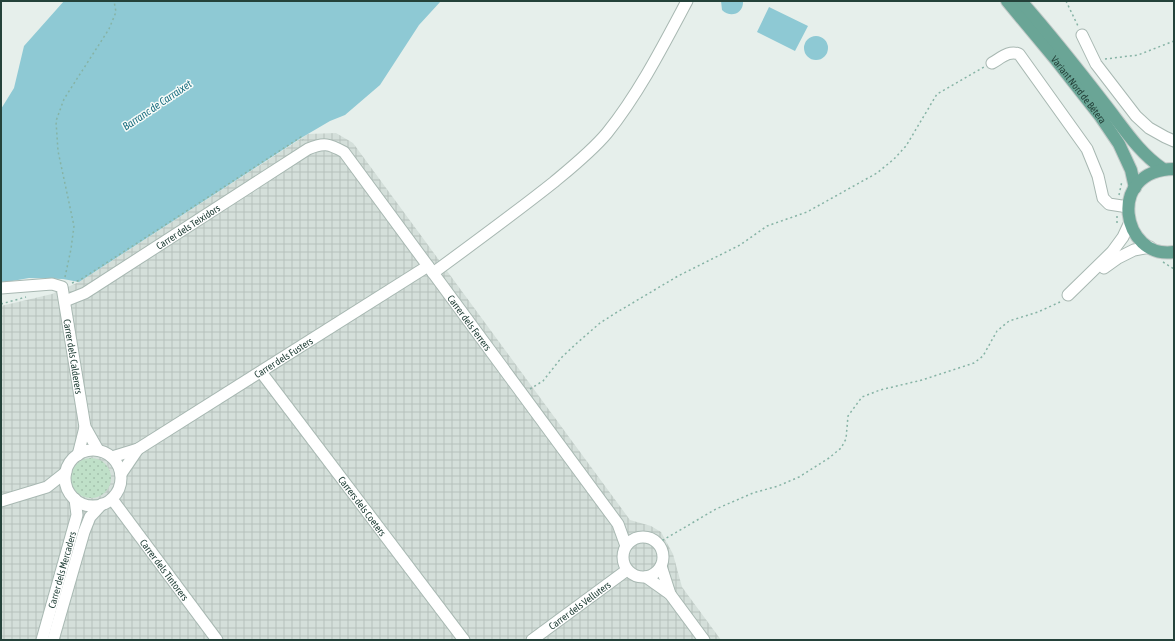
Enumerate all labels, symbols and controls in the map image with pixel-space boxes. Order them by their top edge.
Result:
street label: Variant Nord de Bétera [1049,54,1109,126]
water label: Barranc de Carraixet [120,77,194,133]
street label: Carrer dels Teixidors [154,202,223,252]
street label: Carrer dels Ferrers [445,293,494,353]
street label: Carrer dels Calderers [61,318,85,395]
street label: Carrer dels Fusters [252,335,315,380]
street label: Carrers dels Coeters [336,474,388,539]
street label: Carrer dels Mercaders [46,530,78,609]
street label: Carrer dels Tintorers [138,537,191,603]
street label: Carrer dels Velluters [547,579,613,632]

